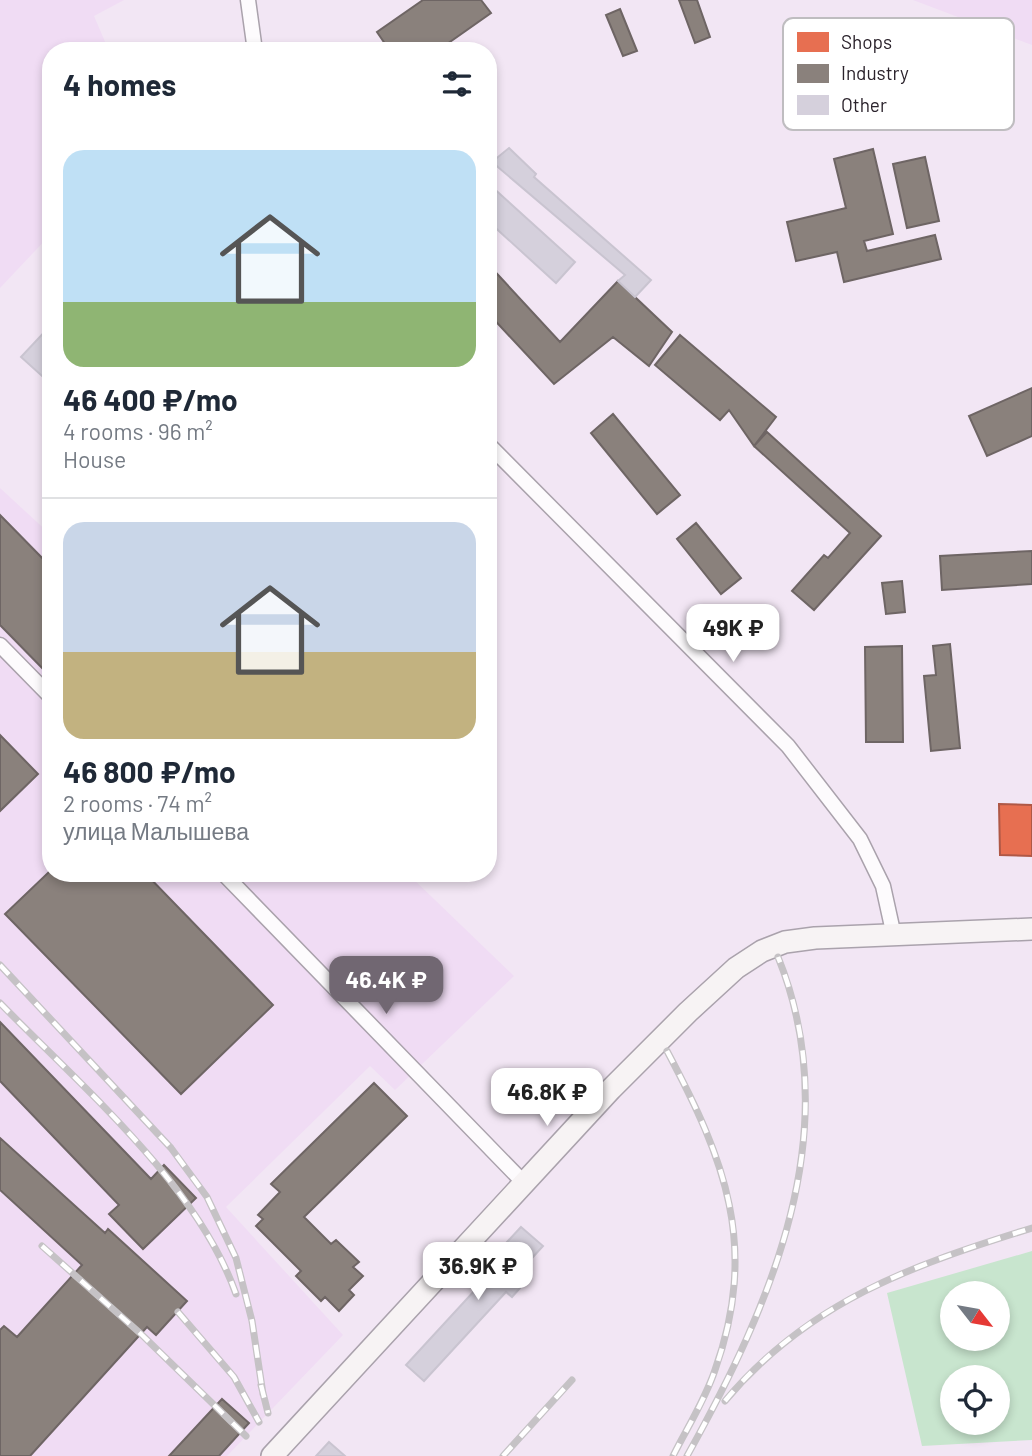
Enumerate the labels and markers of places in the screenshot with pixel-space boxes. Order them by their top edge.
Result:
pin: 49K ₽ [684,604,782,664]
pin: 46.4K ₽ [321,956,451,1016]
pin: 46.8K ₽ [482,1068,612,1128]
pin: 36.9K ₽ [413,1242,543,1302]

